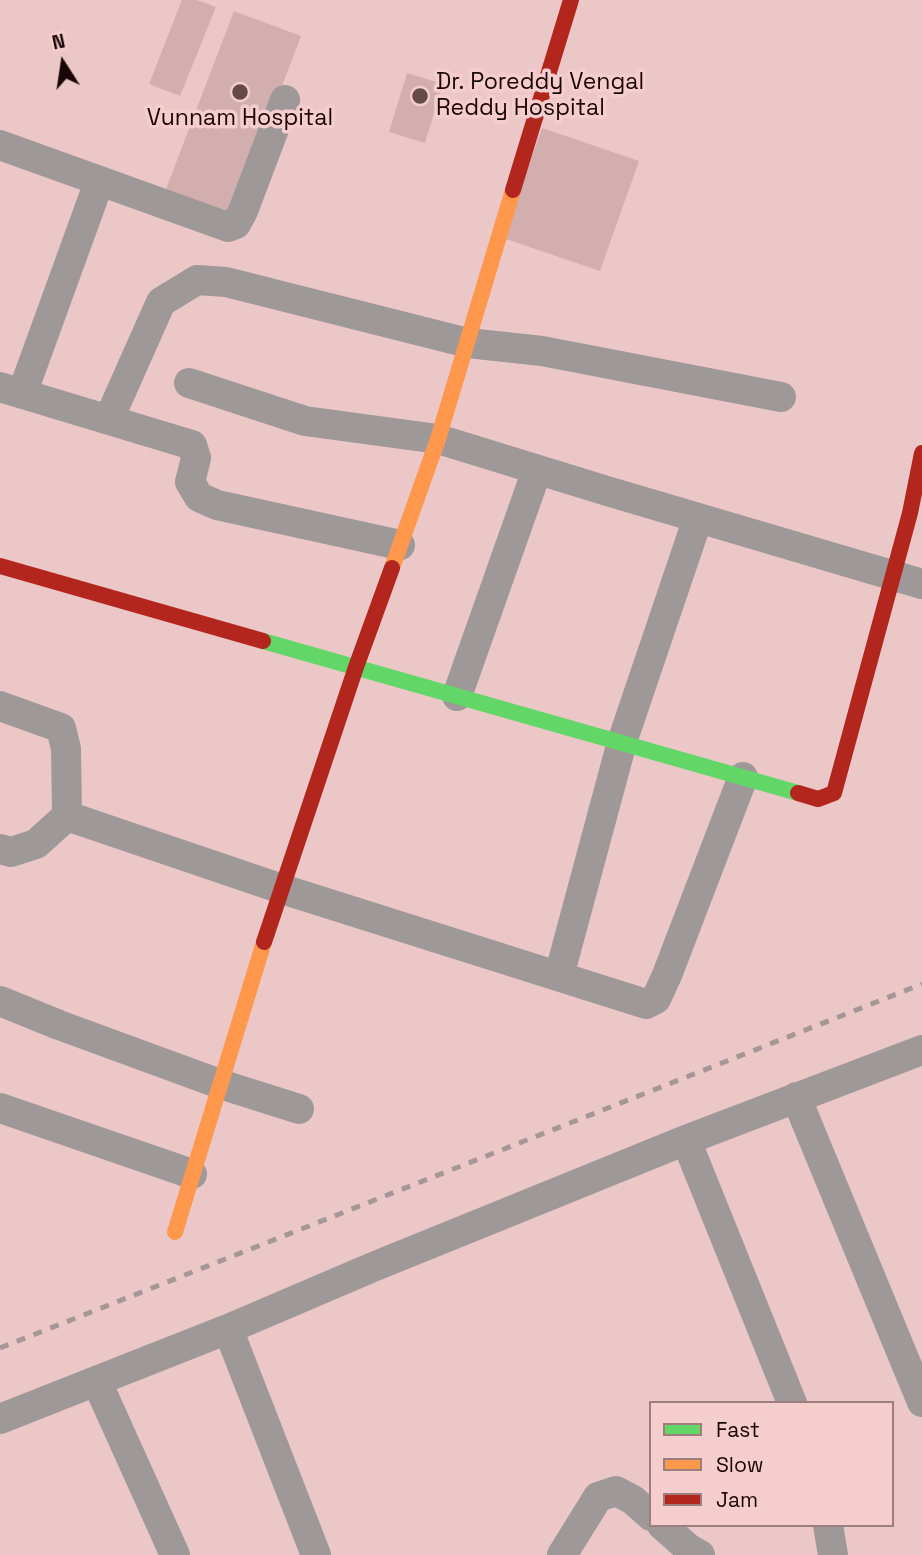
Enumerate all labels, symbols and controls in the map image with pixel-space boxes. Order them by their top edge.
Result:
north arrow [28,28,98,98]
text: N [50,28,67,56]
place label: Dr. Poreddy Vengal Reddy Hospital [436,69,644,123]
marker: Vunnam Hospital [230,82,250,102]
marker: Dr. Poreddy Vengal Reddy Hospital [410,86,430,106]
place label: Vunnam Hospital [147,105,333,133]
legend [649,1401,894,1527]
text: Fast [716,1416,760,1443]
text: Slow [716,1451,764,1478]
text: Jam [716,1486,758,1513]

